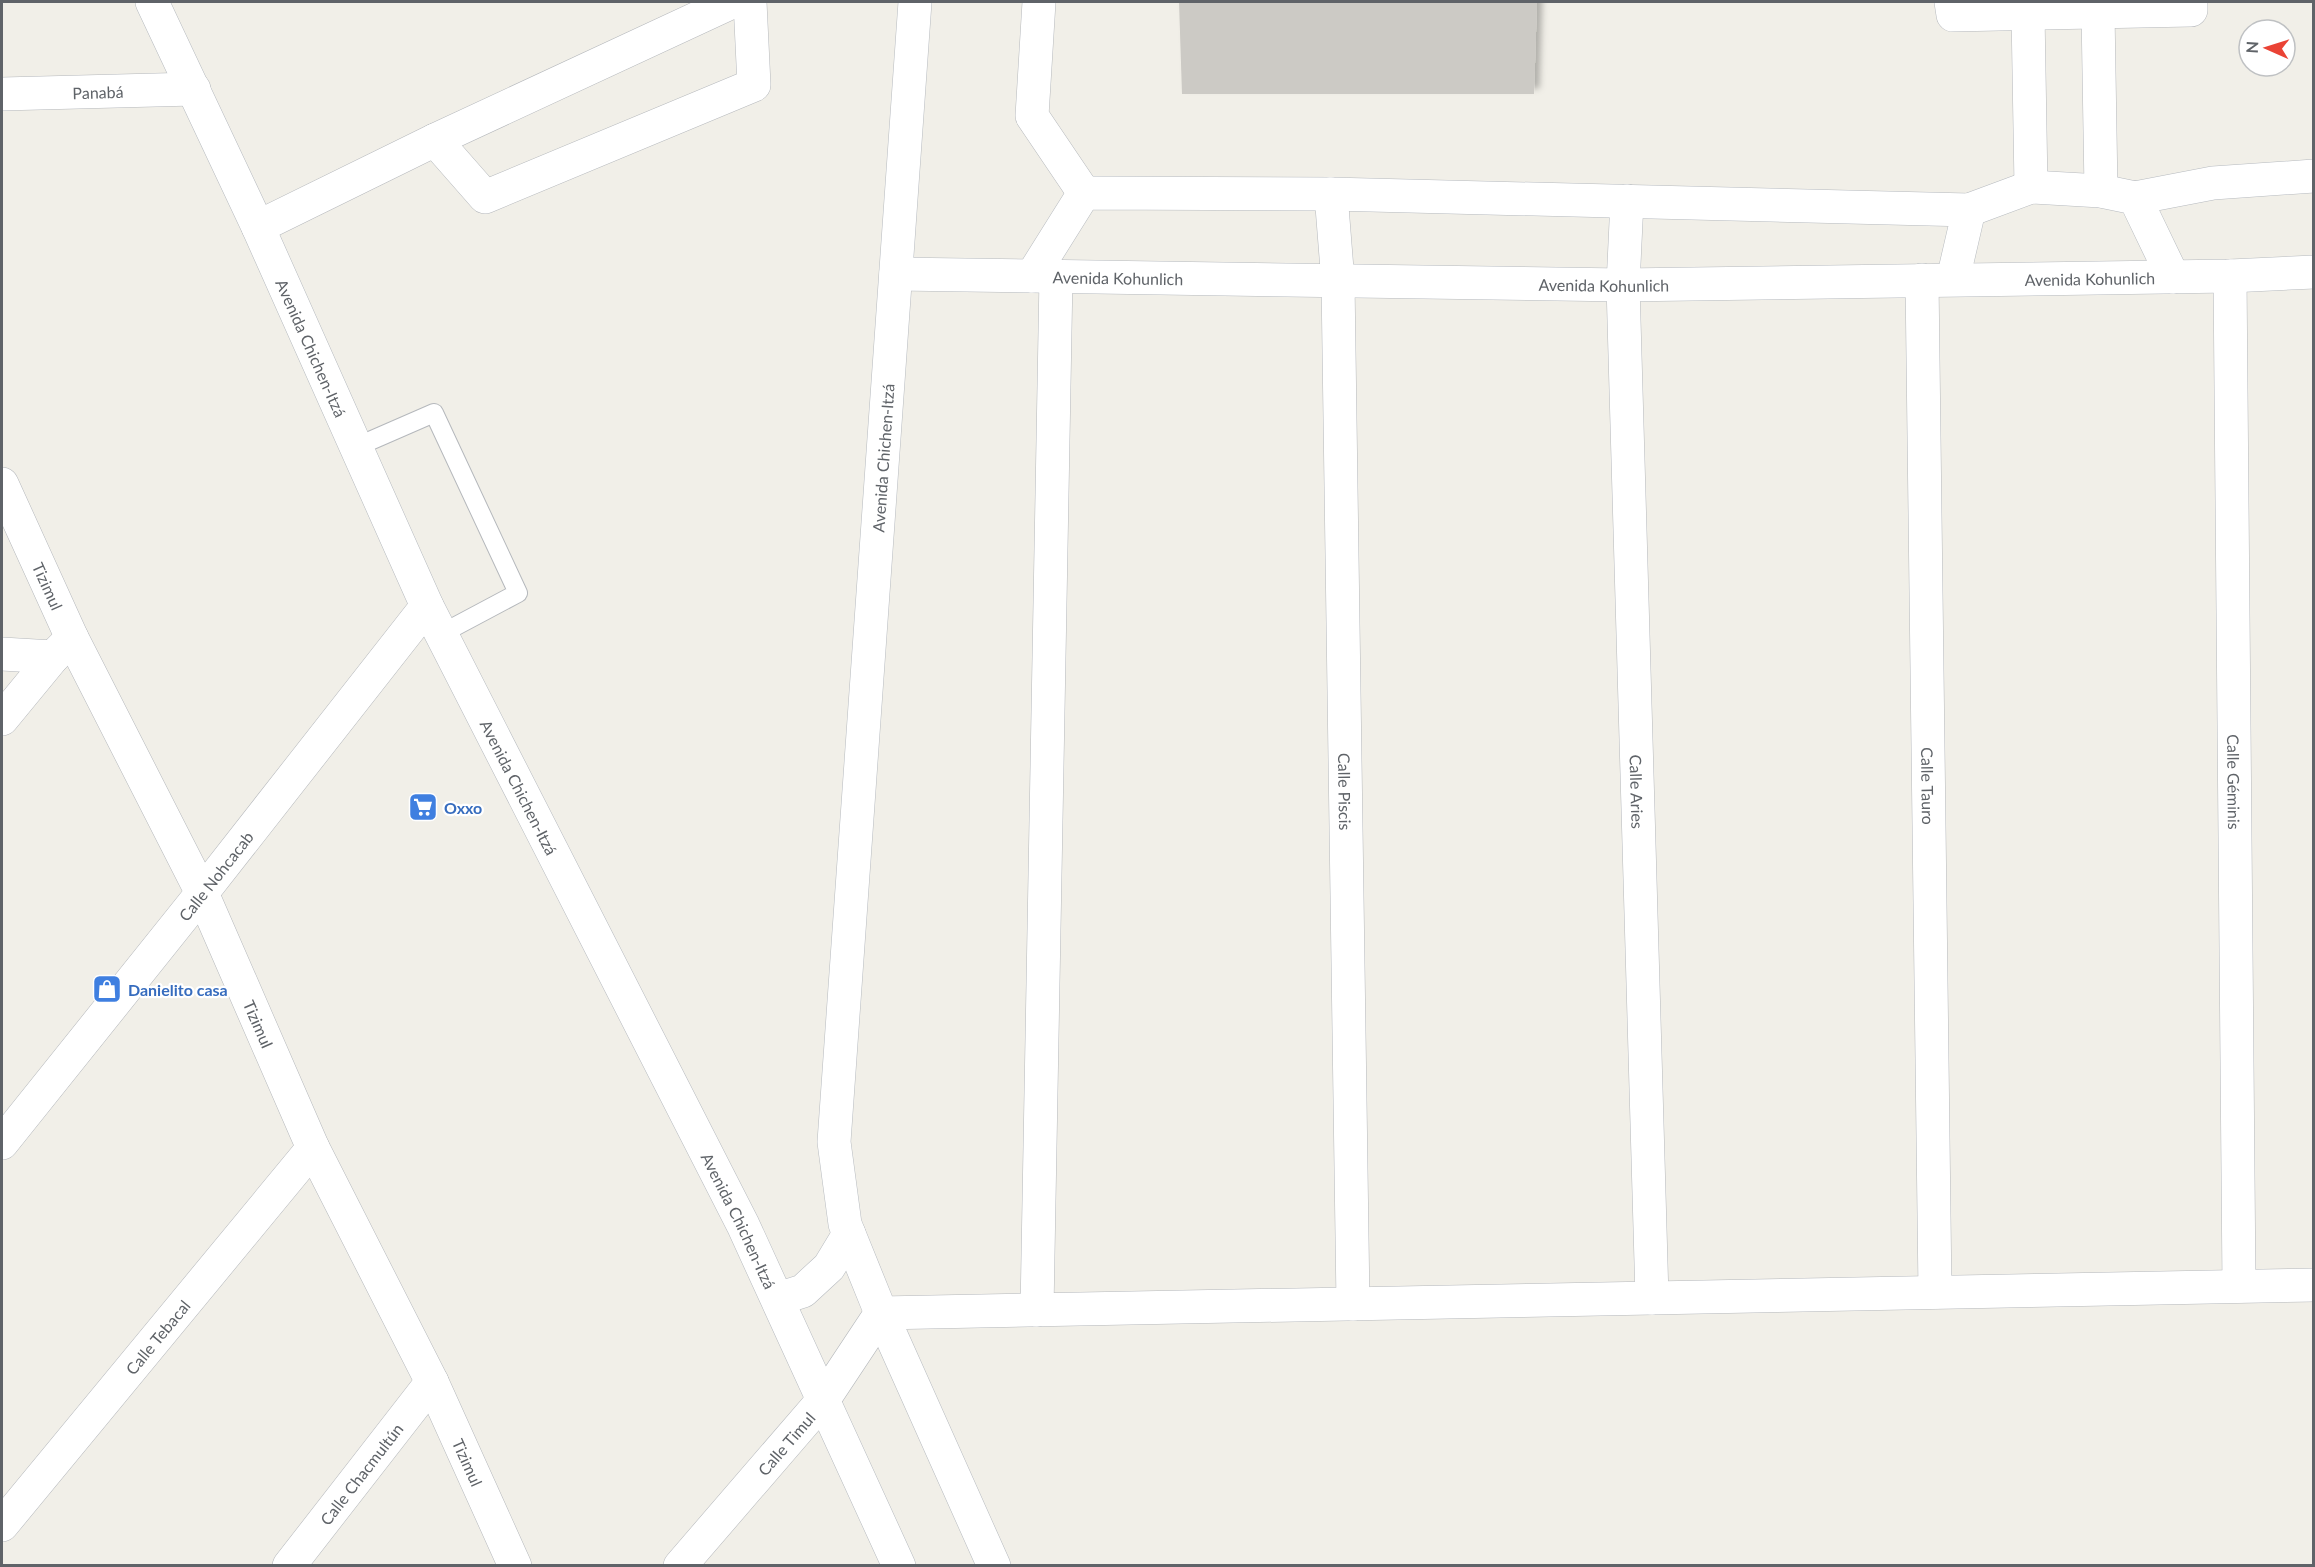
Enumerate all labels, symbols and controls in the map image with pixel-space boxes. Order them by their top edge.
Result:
north arrow [2237,18,2297,78]
text: N [2242,41,2261,54]
street label: Panabá [72,81,124,102]
street label: Avenida Kohunlich [1053,267,1183,288]
street label: Avenida Kohunlich [2024,268,2155,289]
street label: Avenida Kohunlich [1538,274,1669,295]
street label: Avenida Chichen-Itzá [273,276,351,420]
street label: Avenida Chichen-Itzá [868,383,898,533]
street label: Tizimul [29,559,67,613]
street label: Avenida Chichen-Itzá [477,716,562,858]
street label: Calle Géminis [2225,734,2244,830]
street label: Calle Tauro [1919,747,1938,825]
street label: Calle Piscis [1335,753,1356,831]
street label: Calle Aries [1627,754,1648,829]
supermarket icon: Oxxo [407,791,439,823]
place label: Oxxo [444,798,482,817]
street label: Calle Nohcacab [174,827,257,924]
shop icon: Danielito casa [91,973,123,1005]
place label: Danielito casa [128,980,228,999]
street label: Tizimul [240,997,278,1051]
street label: Avenida Chichen-Itzá [698,1149,780,1292]
street label: Calle Tebacal [121,1296,193,1378]
street label: Calle Timul [753,1408,818,1479]
street label: Calle Chacmultún [315,1419,406,1528]
street label: Tizimul [449,1435,487,1489]

